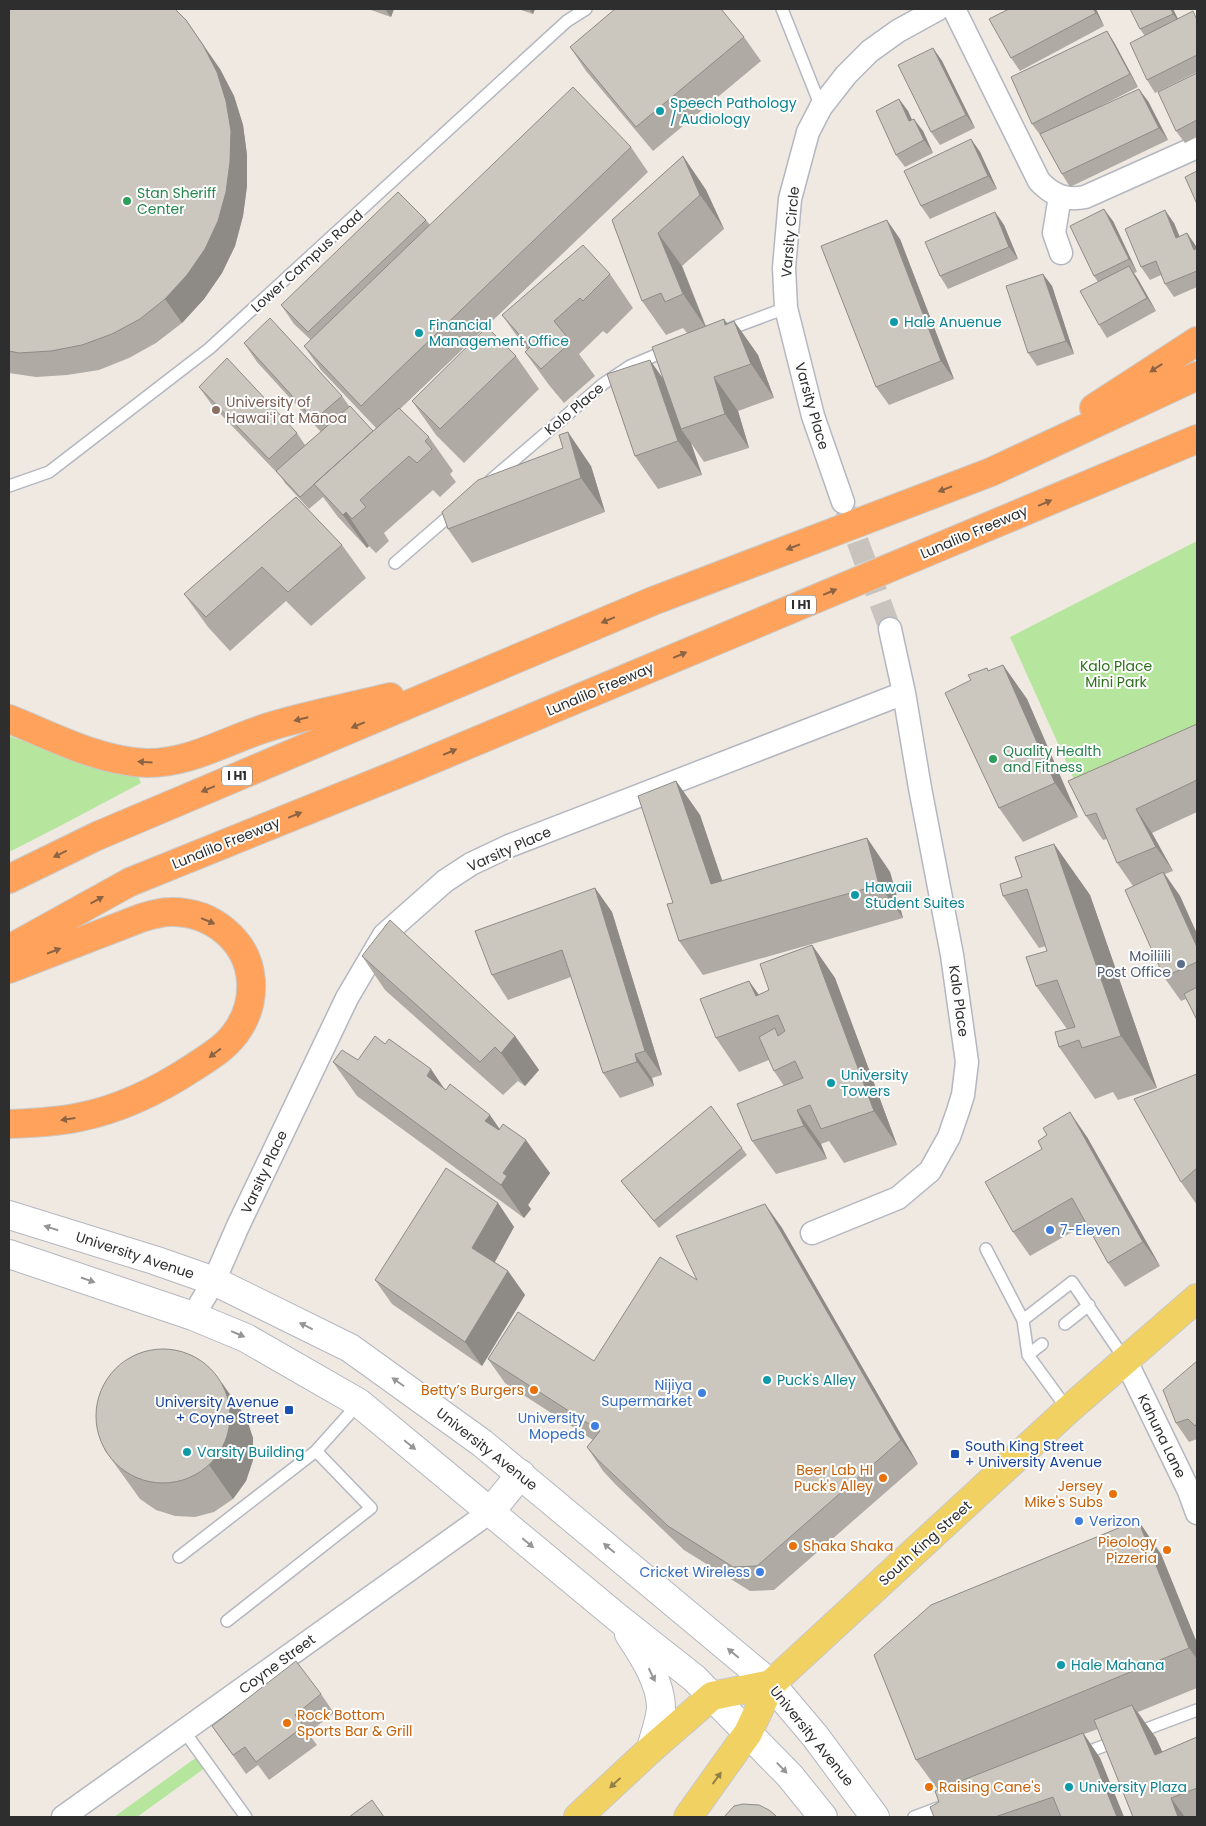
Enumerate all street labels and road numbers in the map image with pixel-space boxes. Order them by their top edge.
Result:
street label: Varsity Circle [776,185,804,279]
street label: Lower Campus Road [247,205,367,317]
street label: Varsity Place [790,360,834,452]
street label: Kolo Place [540,378,608,440]
street label: Lunalilo Freeway [917,500,1031,564]
road number: I H1 [786,596,816,614]
street label: Lunalilo Freeway [543,657,657,721]
road number: I H1 [222,766,252,786]
street label: Lunalilo Freeway [169,812,283,874]
street label: Varsity Place [464,821,554,876]
street label: Kalo Place [944,964,974,1038]
street label: Varsity Place [236,1127,292,1217]
street label: University Avenue [73,1226,197,1284]
street label: Kahuna Lane [1133,1391,1191,1482]
street label: University Avenue [432,1403,542,1495]
street label: South King Street [874,1496,976,1590]
street label: Coyne Street [235,1629,319,1699]
street label: University Avenue [765,1682,859,1791]

